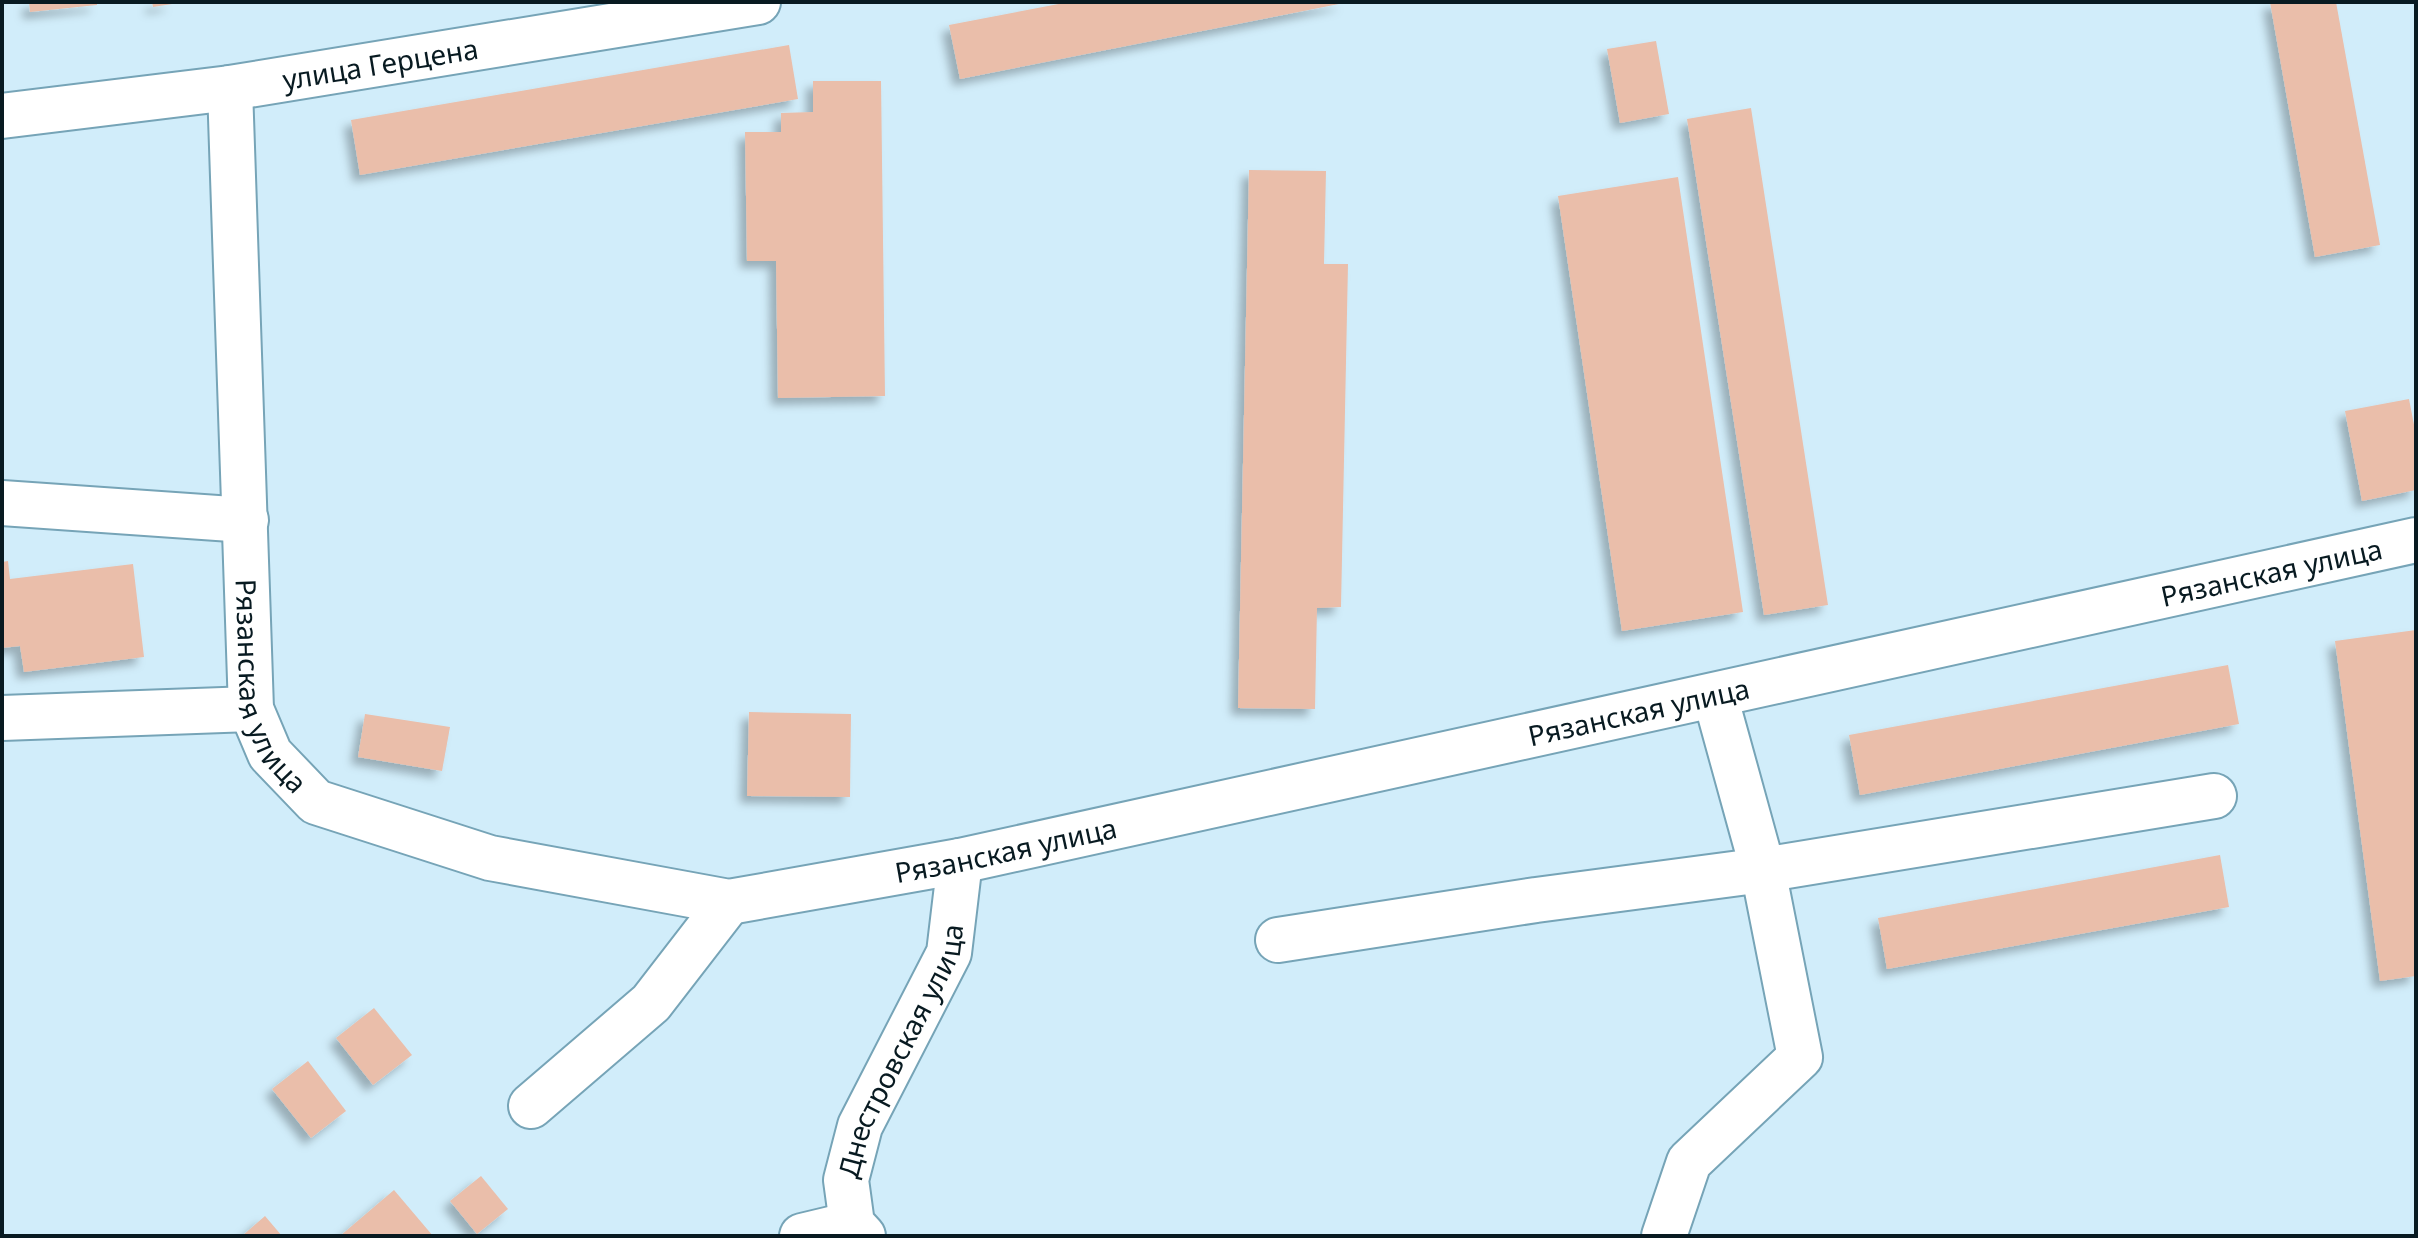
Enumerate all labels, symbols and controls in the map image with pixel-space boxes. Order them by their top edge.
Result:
street label: улица Герцена [280,29,481,98]
street label: Рязанская улица [2157,529,2386,615]
street label: Рязанская улица [228,578,316,801]
street label: Рязанская улица [1524,669,1753,754]
street label: Рязанская улица [892,808,1120,891]
street label: Днестровская улица [828,922,971,1182]

